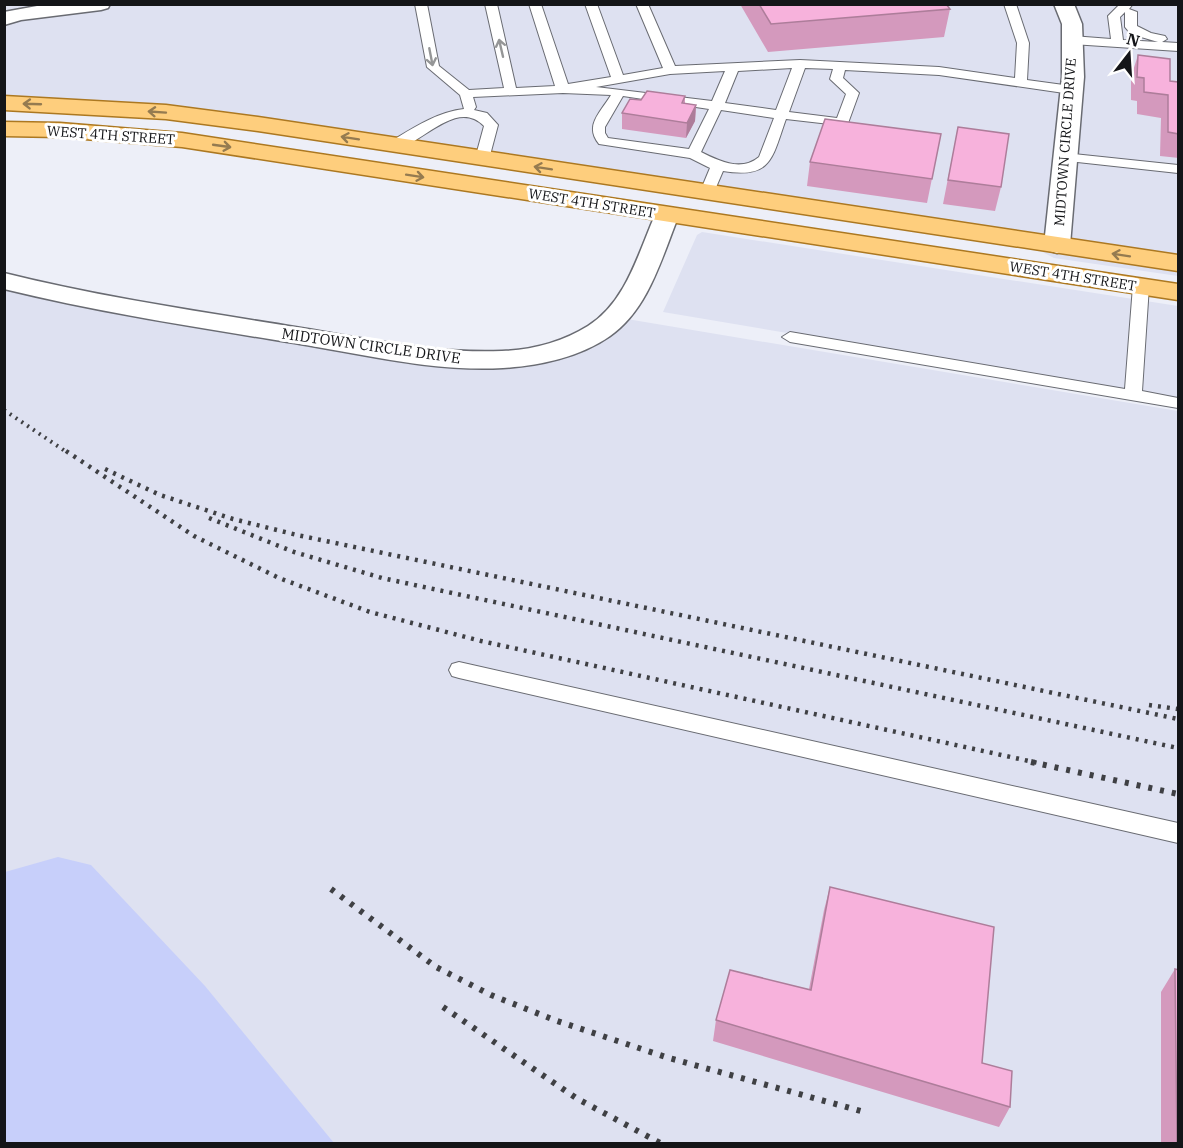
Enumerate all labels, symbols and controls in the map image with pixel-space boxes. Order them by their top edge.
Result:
north arrow [1099,24,1159,84]
text: N [1124,28,1142,51]
one-way arrow [495,39,506,58]
one-way arrow [426,47,437,66]
street label: MIDTOWN CIRCLE DRIVE [1050,57,1080,227]
one-way arrow [23,99,43,110]
one-way arrow [147,106,167,117]
street label: WEST 4TH STREET [46,122,176,148]
one-way arrow [341,133,360,144]
one-way arrow [212,140,232,151]
one-way arrow [533,162,553,173]
one-way arrow [405,170,424,181]
street label: WEST 4TH STREET [527,184,657,222]
one-way arrow [1111,249,1131,260]
street label: WEST 4TH STREET [1008,257,1138,295]
street label: MIDTOWN CIRCLE DRIVE [280,324,462,367]

